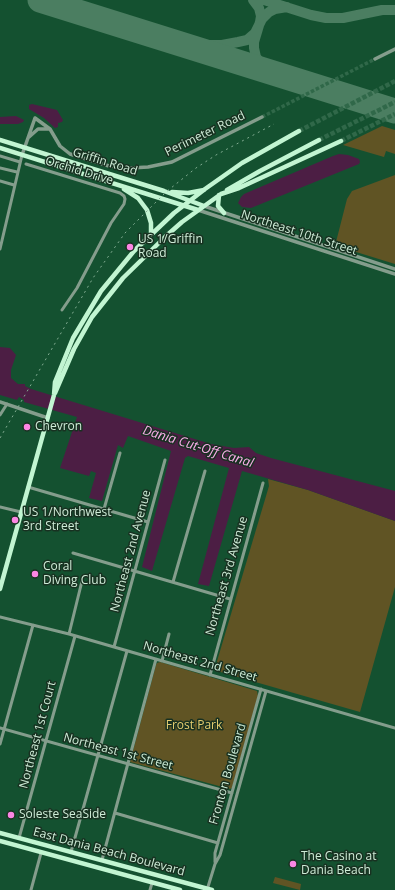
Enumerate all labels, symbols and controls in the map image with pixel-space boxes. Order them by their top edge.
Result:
street label: Perimeter Road [163,108,247,160]
street label: Griffin Road [71,145,139,179]
street label: Orchid Drive [43,154,115,188]
street label: Northeast 10th Street [239,207,359,259]
place label: US 1/Griffin Road [138,233,203,261]
marker: US 1/Griffin Road [125,242,135,252]
place label: Chevron [35,420,82,434]
marker: Chevron [22,422,32,432]
water label: Dania Cut-Off Canal [141,423,255,471]
street label: Northeast 2nd Avenue [108,488,154,614]
place label: US 1/Northwest 3rd Street [23,506,112,534]
marker: US 1/Northwest 3rd Street [10,515,20,525]
street label: Northeast 3rd Avenue [203,515,251,637]
place label: Coral Diving Club [43,560,106,588]
marker: Coral Diving Club [30,569,40,579]
street label: Northeast 2nd Street [142,639,258,685]
street label: Northeast 1st Court [17,680,59,790]
park label: Frost Park [166,719,222,733]
street label: Fronton Boulevard [207,722,249,826]
street label: Northeast 1st Street [62,730,174,774]
place label: Soleste SeaSide [19,808,106,822]
marker: Soleste SeaSide [6,810,16,820]
street label: East Dania Beach Boulevard [32,825,186,879]
place label: The Casino at Dania Beach [301,850,376,878]
marker: The Casino at Dania Beach [288,859,298,869]

